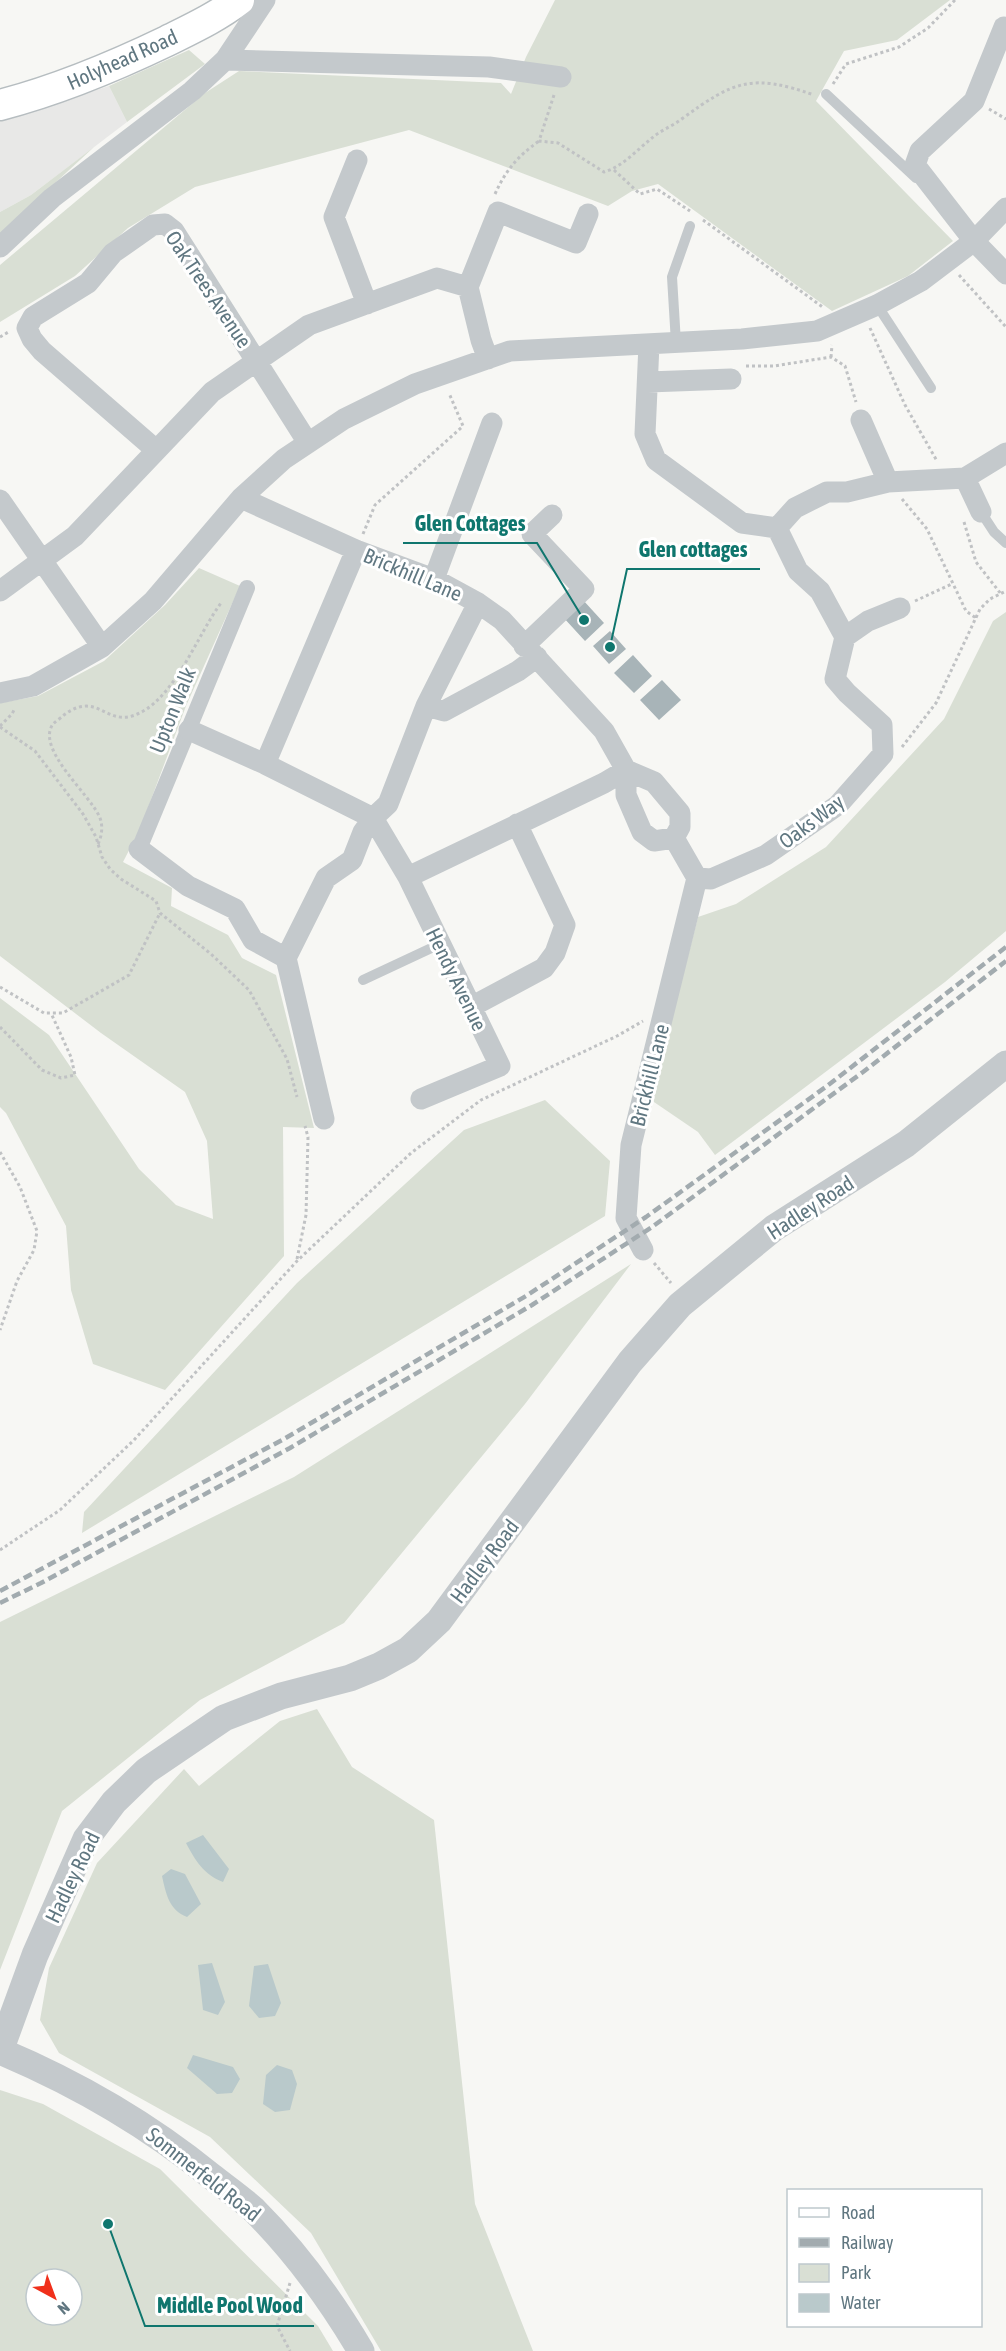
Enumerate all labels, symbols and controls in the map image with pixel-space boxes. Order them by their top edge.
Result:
street label: Holyhead Road [63,24,181,94]
street label: Oak Trees Avenue [161,226,257,352]
callout: Glen Cottages [403,503,537,543]
text: Glen Cottages [415,510,526,536]
callout: Glen cottages [627,529,760,569]
text: Glen cottages [638,536,748,562]
street label: Brickhill Lane [360,543,466,605]
street label: Upton Walk [144,664,200,756]
street label: Oaks Way [774,789,848,853]
street label: Hendy Avenue [422,924,492,1034]
street label: Brickhill Lane [625,1021,673,1129]
street label: Hadley Road [762,1170,858,1244]
street label: Hadley Road [445,1515,523,1607]
street label: Hadley Road [40,1828,104,1926]
street label: Sommerfeld Road [142,2122,266,2226]
legend [787,2189,982,2327]
text: Road [841,2202,875,2223]
text: Railway [841,2232,893,2253]
text: Park [841,2262,871,2283]
north arrow [24,2267,84,2327]
callout: Middle Pool Wood [145,2286,314,2326]
text: Middle Pool Wood [157,2292,303,2318]
text: Water [841,2292,881,2313]
text: N [54,2298,73,2318]

